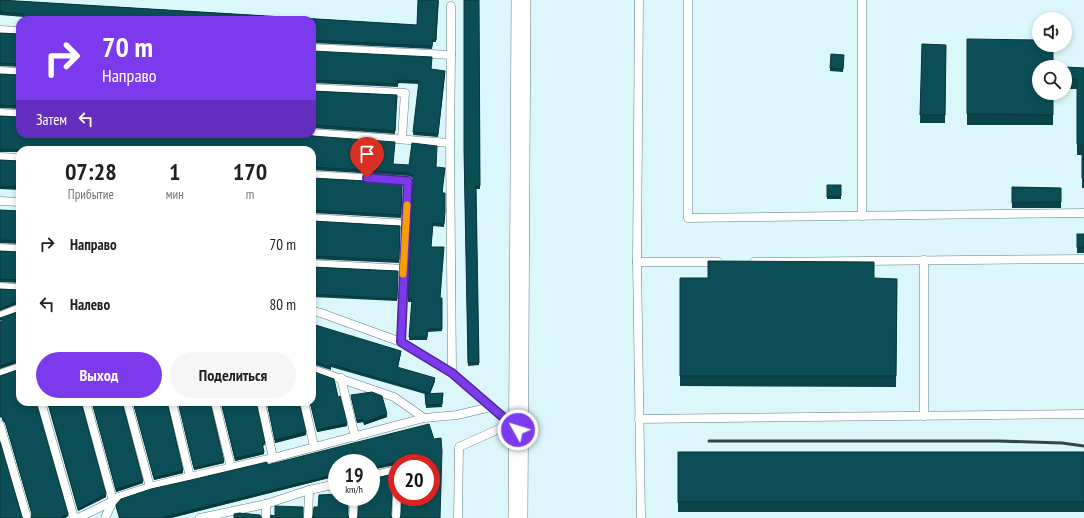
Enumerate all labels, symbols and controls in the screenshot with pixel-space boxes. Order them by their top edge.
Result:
map controls [1032,12,1072,100]
button: sound [1032,12,1072,52]
text: 70 m [102,28,153,65]
icon: right [36,32,88,84]
button: search [1032,60,1072,100]
text: Направо [102,64,157,87]
icon: left [75,108,97,130]
text: Затем [36,110,67,129]
pin [350,137,384,178]
icon: arrive [356,143,378,165]
text: 07:28 [65,156,117,187]
text: 1 [169,156,180,187]
text: 170 [233,156,267,187]
text: Прибытие [68,186,114,203]
text: мин [166,186,184,203]
text: m [246,186,254,203]
icon: right [36,233,58,255]
text: Направо [70,235,117,254]
text: 70 m [270,235,296,254]
icon: left [36,293,58,315]
text: Налево [70,295,110,314]
text: 80 m [270,295,296,314]
button: Выход [36,352,162,398]
button: Поделиться [170,352,296,398]
position arrow [497,409,539,451]
speed limit sign: 20 [388,454,440,506]
text: 19 [344,462,364,488]
text: km/h [345,483,363,496]

